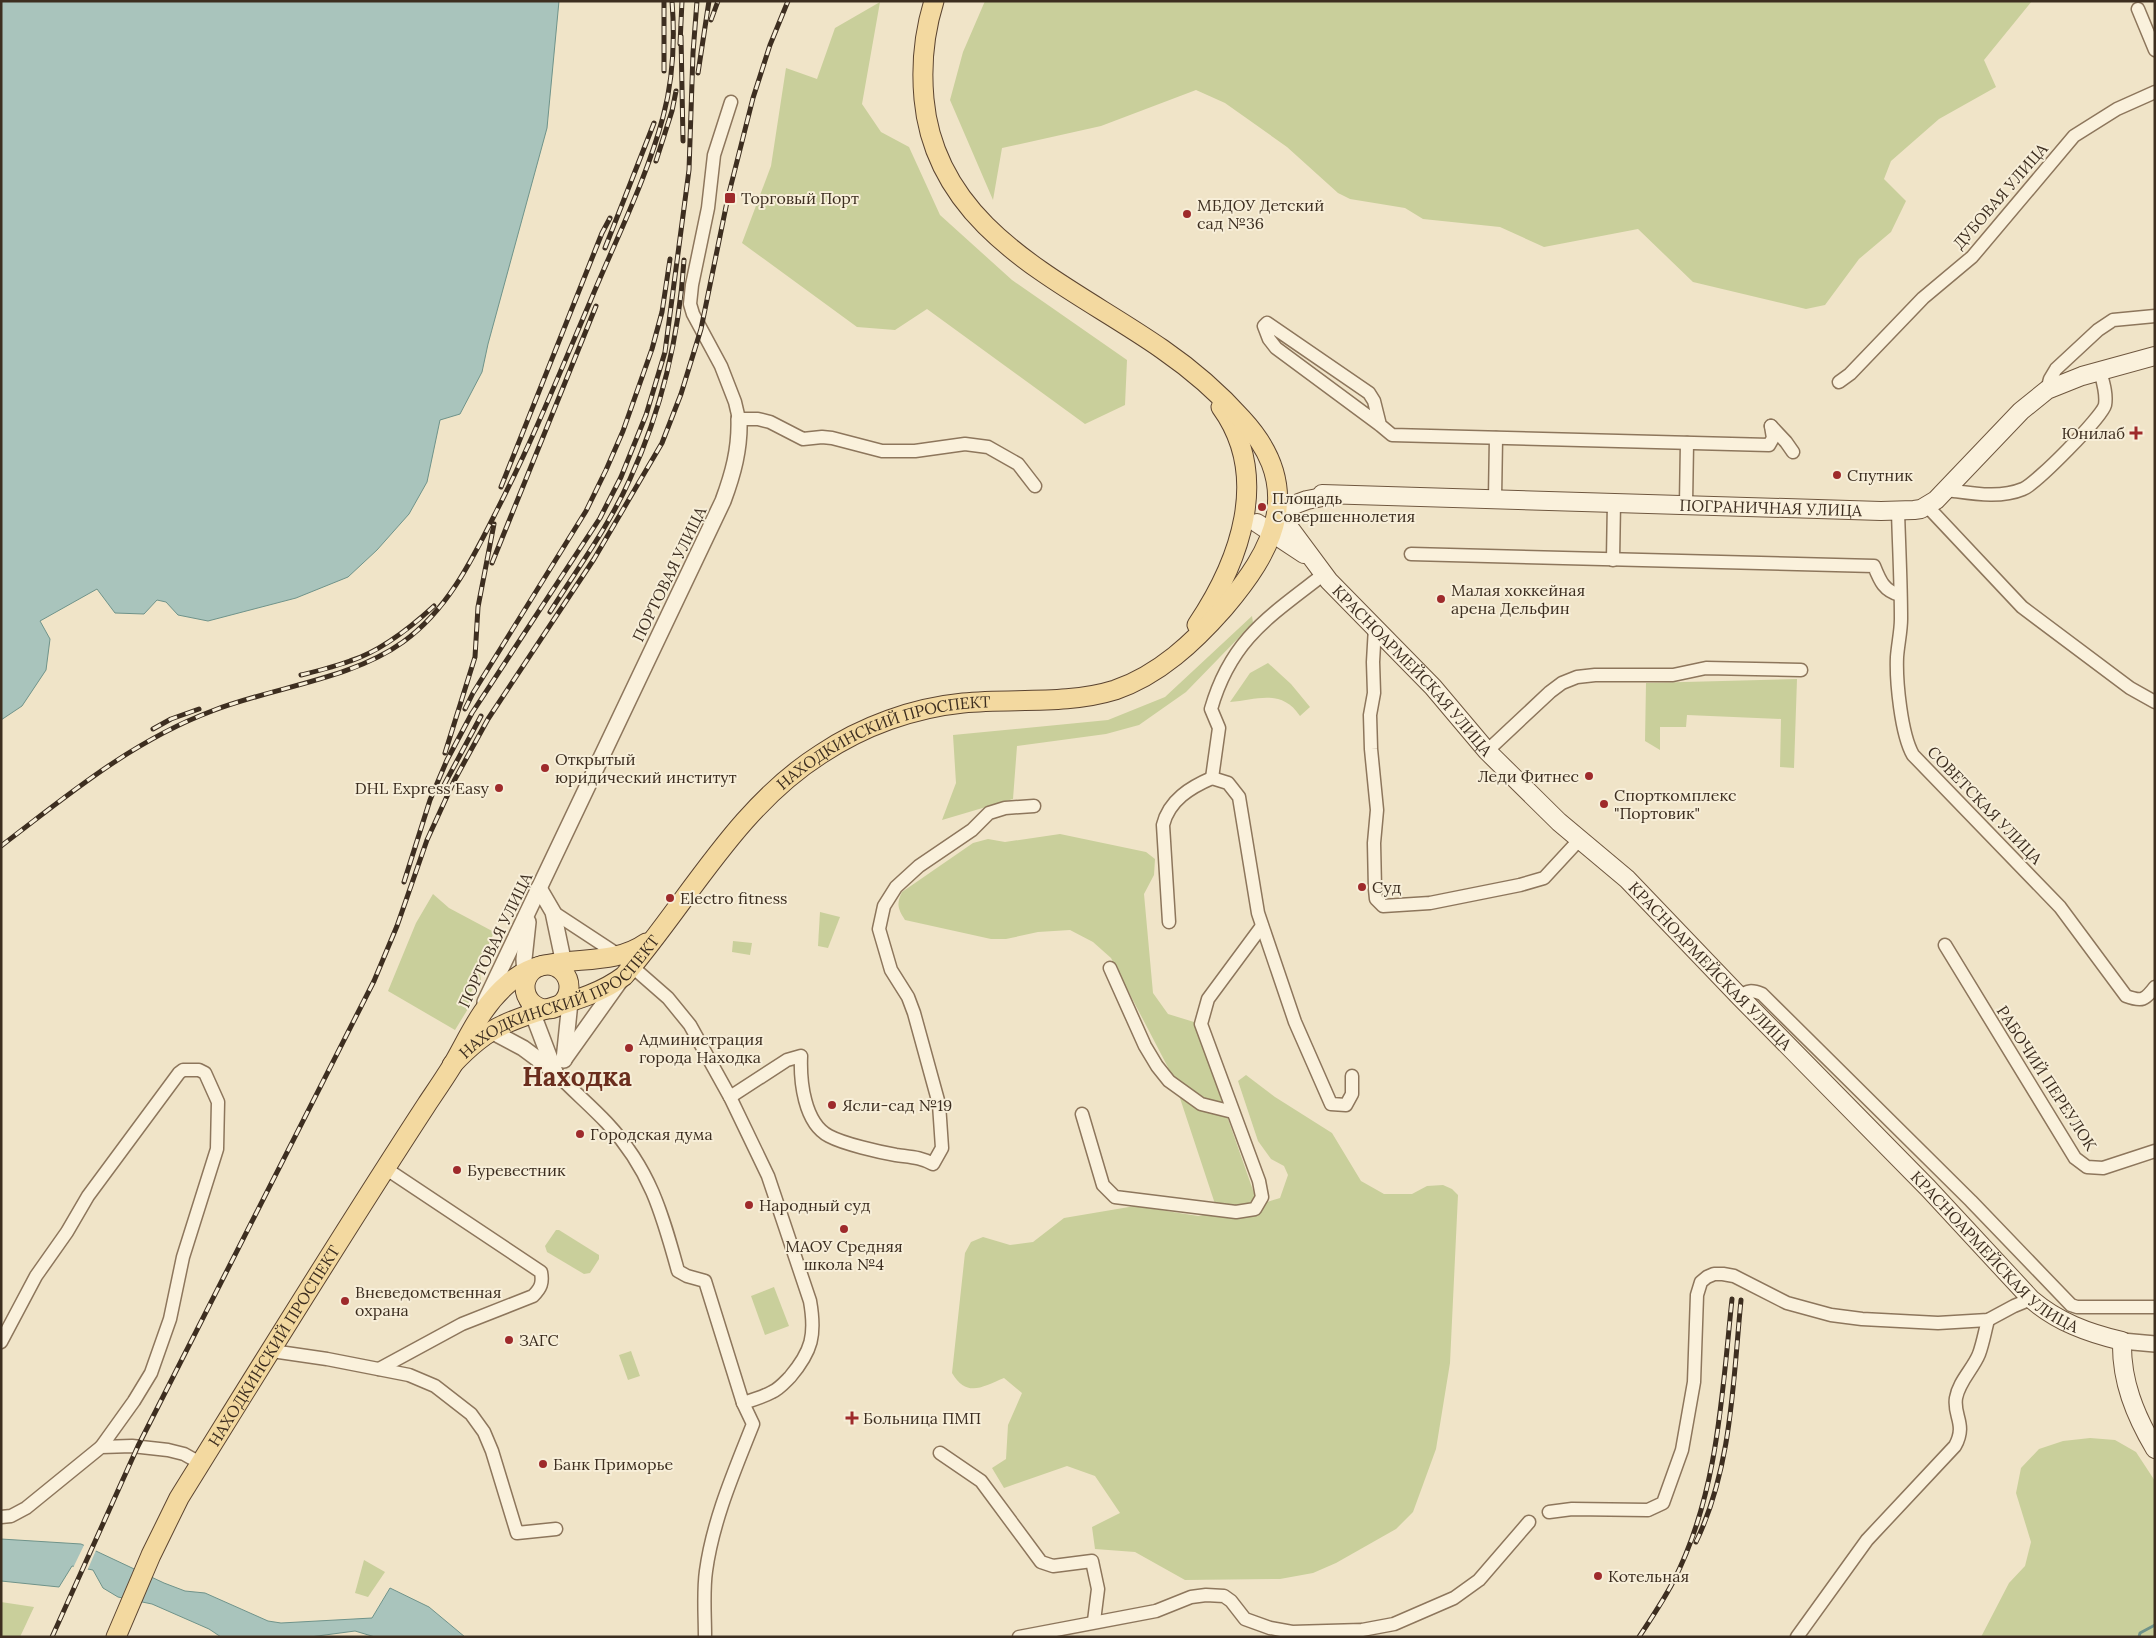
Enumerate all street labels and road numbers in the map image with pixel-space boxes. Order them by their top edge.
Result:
street label: ДУБОВАЯ УЛИЦА [1949,138,2052,253]
street label: ПОГРАНИЧНАЯ УЛИЦА [1679,495,1863,520]
street label: ПОРТОВАЯ УЛИЦА [628,502,711,645]
street label: КРАСНОАРМЕЙСКАЯ УЛИЦА [1328,581,1497,761]
street label: НАХОДКИНСКИЙ ПРОСПЕКТ [772,691,991,794]
street label: СОВЕТСКАЯ УЛИЦА [1923,742,2047,869]
street label: ПОРТОВАЯ УЛИЦА [454,868,537,1011]
street label: КРАСНОАРМЕЙСКАЯ УЛИЦА [1625,877,1797,1055]
street label: НАХОДКИНСКИЙ ПРОСПЕКТ [454,931,663,1063]
street label: РАБОЧИЙ ПЕРЕУЛОК [1993,1002,2101,1154]
street label: КРАСНОАРМЕЙСКАЯ УЛИЦА [1907,1167,2082,1337]
street label: НАХОДКИНСКИЙ ПРОСПЕКТ [204,1242,344,1450]

